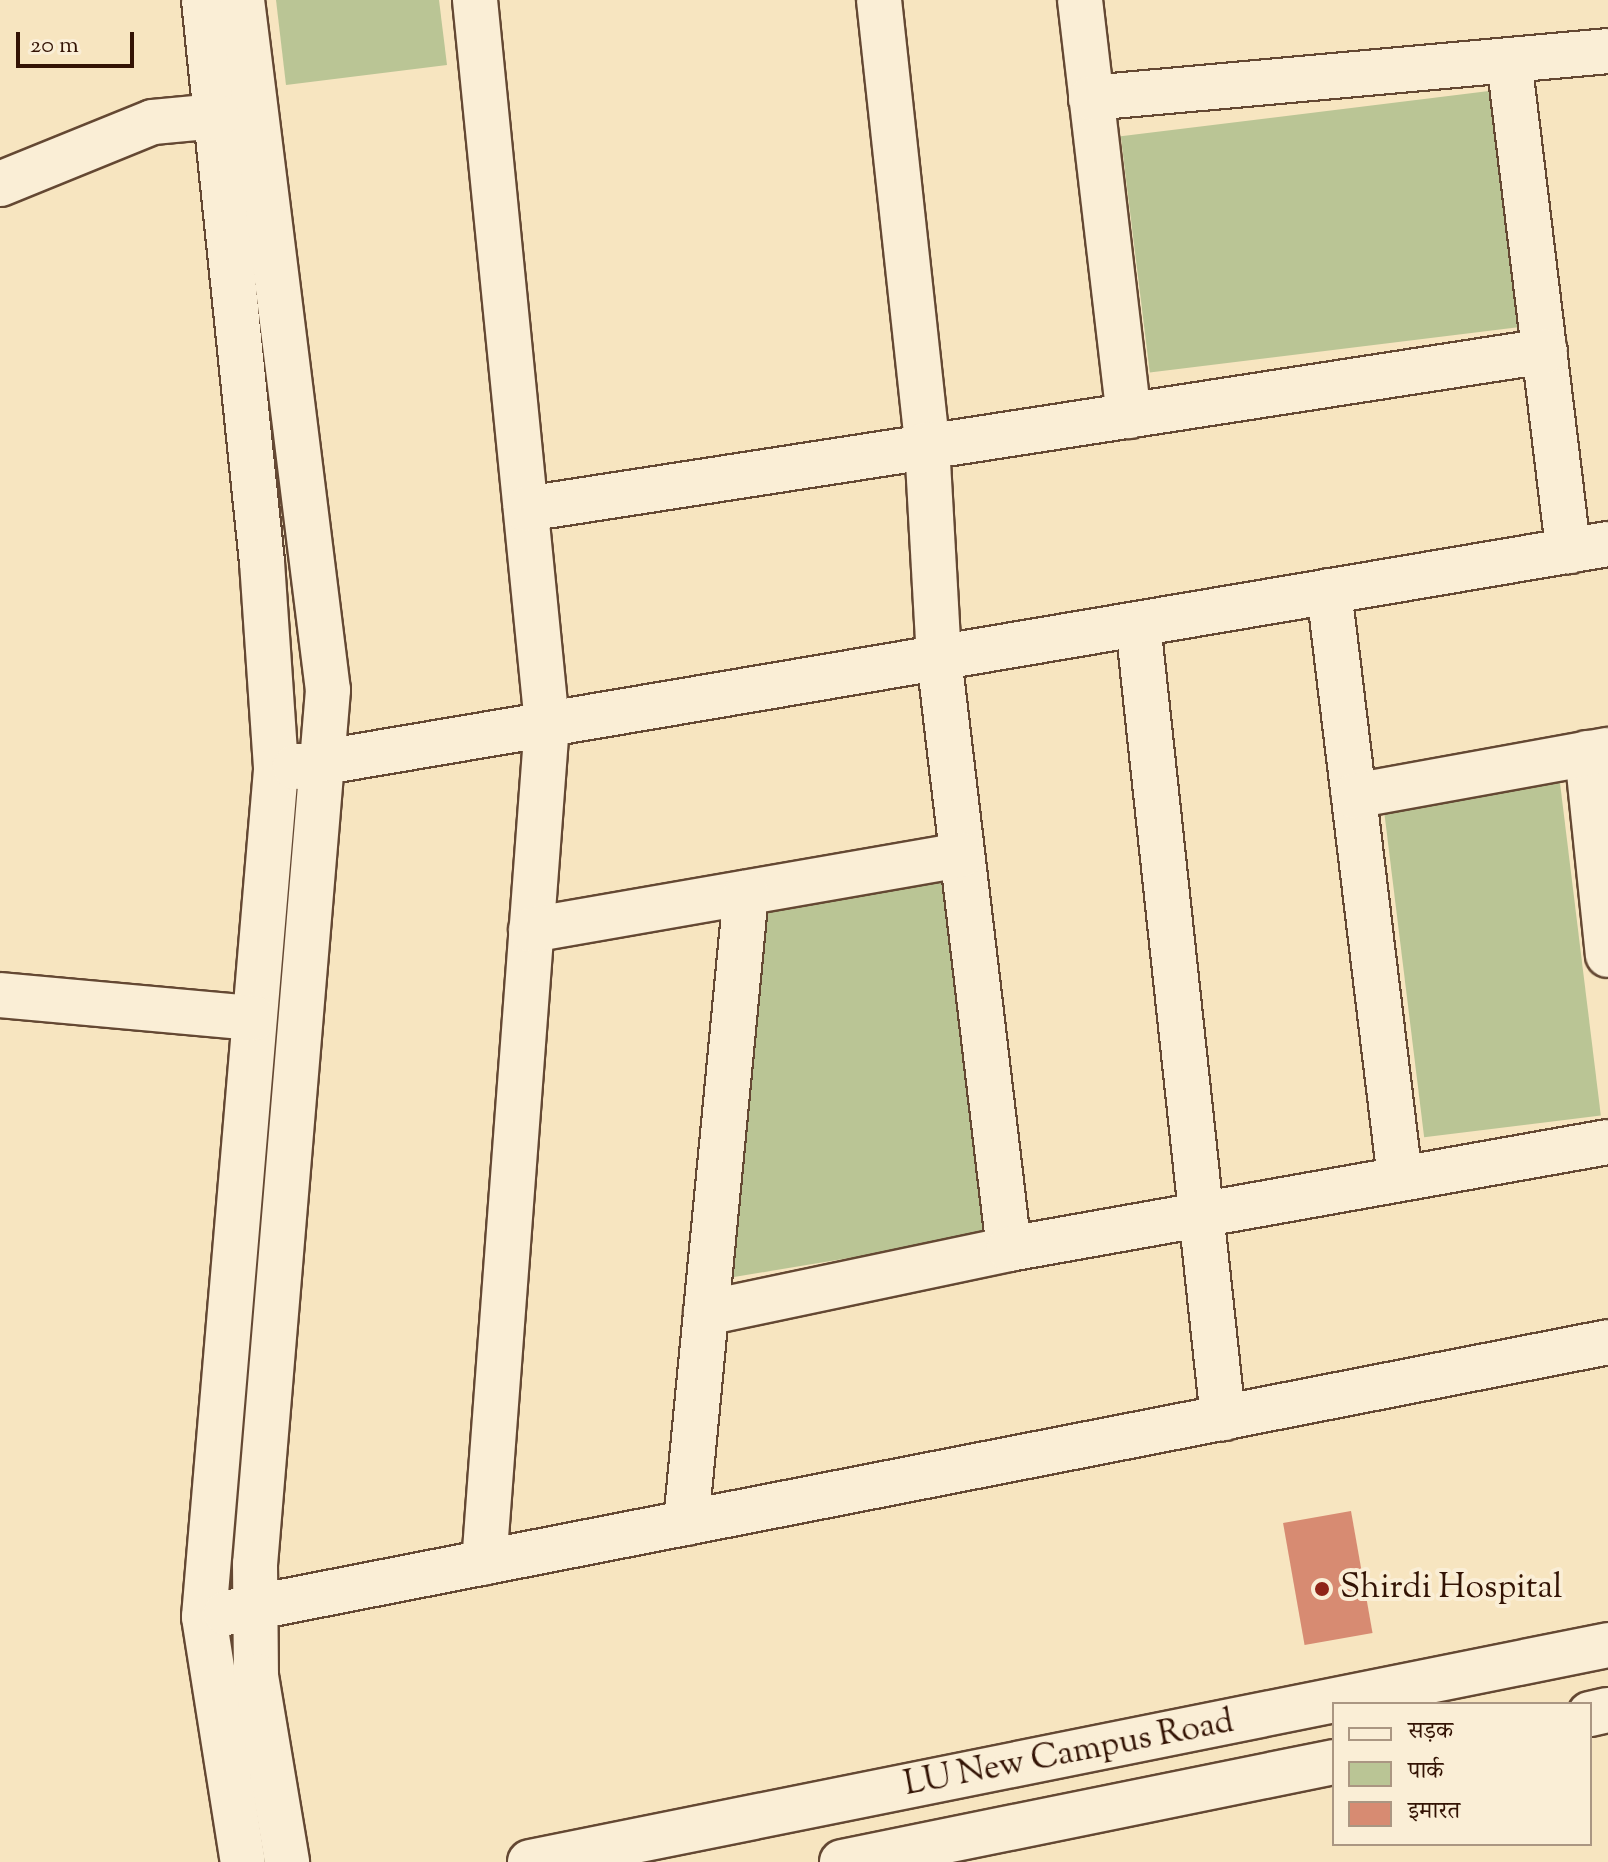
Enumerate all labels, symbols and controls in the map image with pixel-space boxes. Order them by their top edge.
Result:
scale bar [20,16,138,66]
text: 20 m [30,29,79,63]
place label: Shirdi Hospital [1340,1569,1563,1609]
marker: Shirdi Hospital [1311,1578,1333,1600]
street label: LU New Campus Road [901,1702,1237,1806]
legend [1332,1702,1592,1846]
text: सड़क [1408,1715,1453,1749]
text: पार्क [1408,1755,1443,1789]
text: इमारत [1408,1795,1460,1829]

